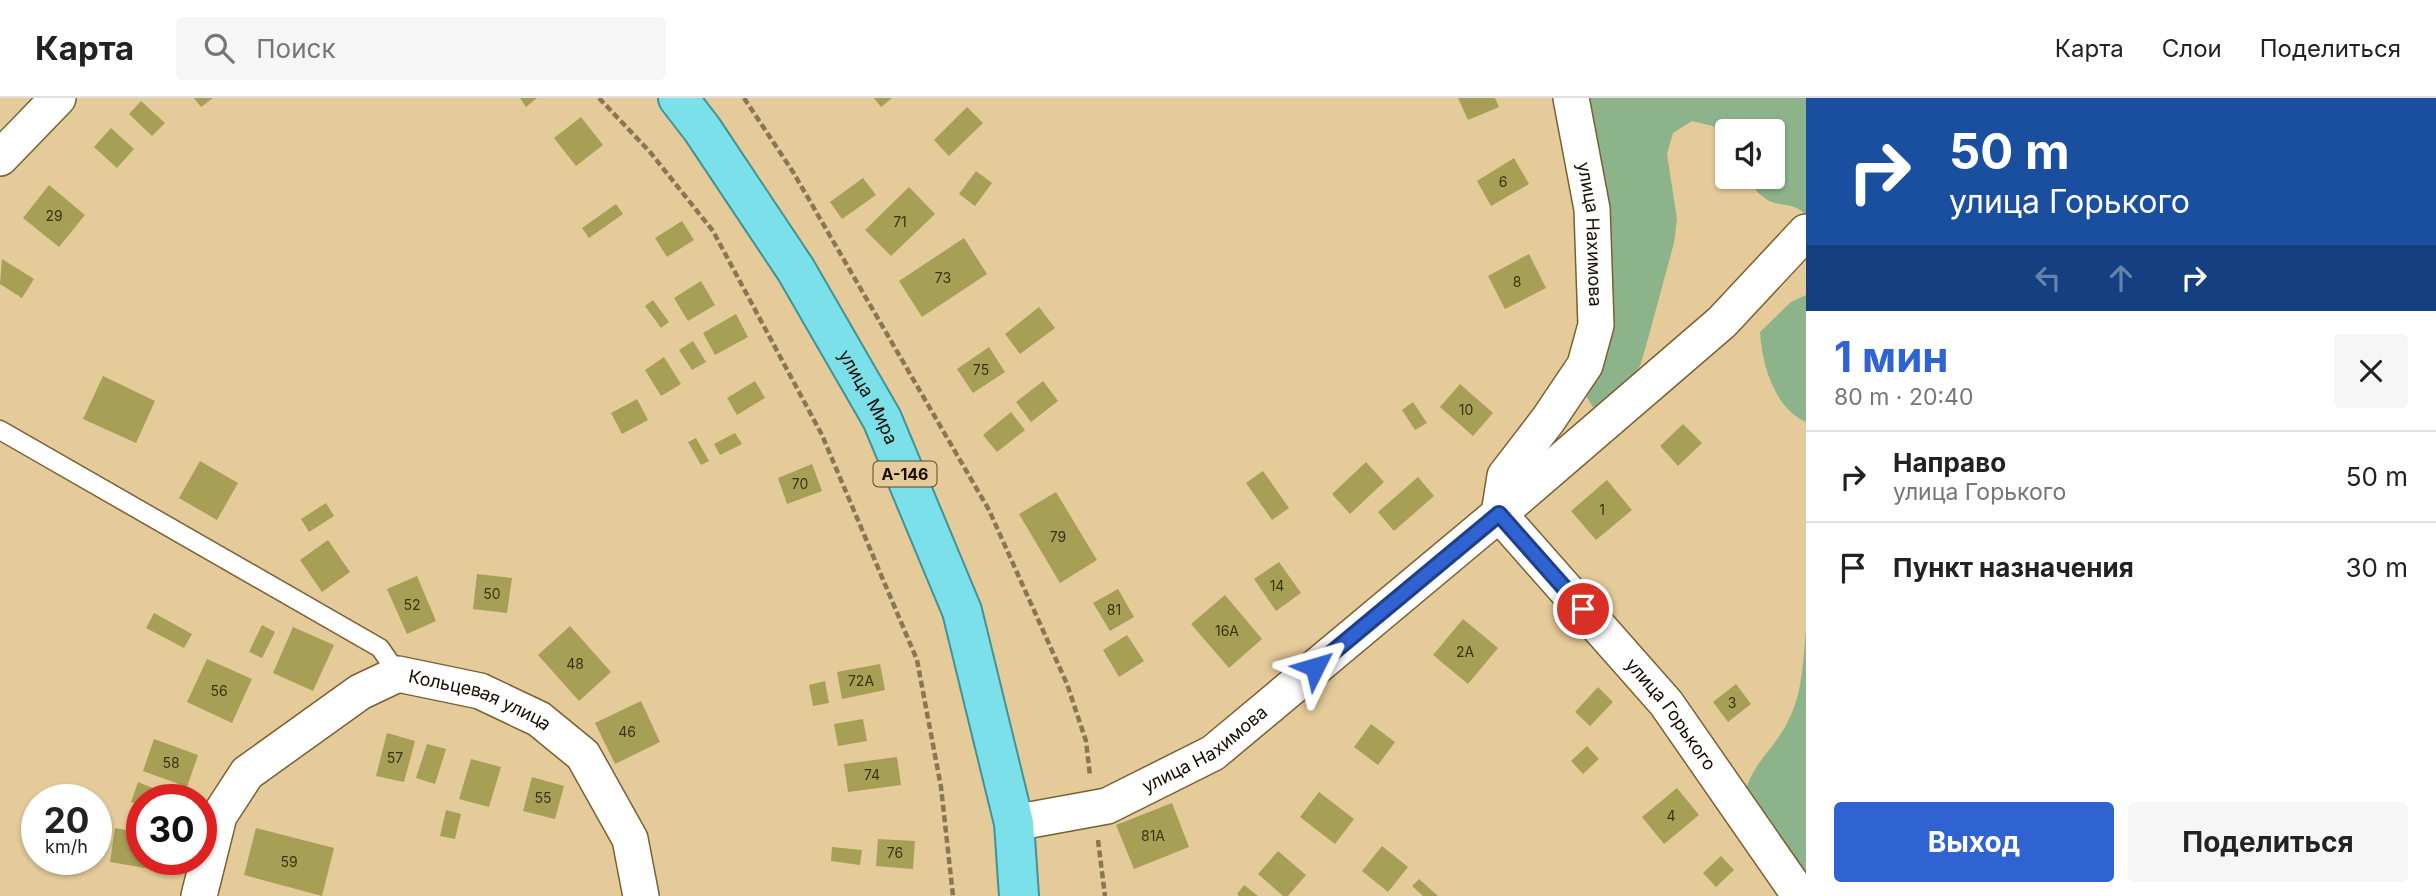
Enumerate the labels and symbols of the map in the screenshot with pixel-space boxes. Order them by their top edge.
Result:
street label: улица Нахимова [1573,160,1606,307]
house number: 6 [1499,173,1507,190]
house number: 29 [45,207,63,224]
house number: 71 [893,213,907,230]
house number: 73 [935,269,951,286]
house number: 8 [1513,273,1521,290]
street label: улица Мира [834,346,902,447]
house number: 75 [973,361,989,378]
house number: 10 [1459,401,1473,418]
road number: А-146 [874,462,936,486]
house number: 70 [792,475,808,492]
house number: 1 [1599,501,1605,518]
house number: 79 [1050,528,1066,545]
house number: 14 [1270,577,1284,594]
pin [1553,579,1613,639]
house number: 50 [483,585,501,602]
house number: 52 [403,596,421,613]
house number: 81 [1107,601,1121,618]
house number: 16А [1215,622,1239,639]
position arrow [1278,630,1352,704]
house number: 2А [1456,643,1474,660]
street label: улица Горького [1621,654,1721,774]
house number: 48 [566,655,584,672]
street label: Кольцевая улица [407,665,555,735]
house number: 72А [848,672,874,689]
house number: 56 [210,682,228,699]
house number: 3 [1728,694,1736,711]
street label: улица Нахимова [1139,701,1271,797]
house number: 46 [618,723,636,740]
house number: 57 [387,749,403,766]
house number: 58 [162,754,180,771]
house number: 74 [864,766,880,783]
speed limit sign: 30 [126,784,217,875]
house number: 55 [534,789,552,806]
house number: 4 [1666,807,1676,824]
house number: 81А [1141,827,1165,844]
house number: 76 [887,844,903,861]
house number: 59 [280,853,298,870]

